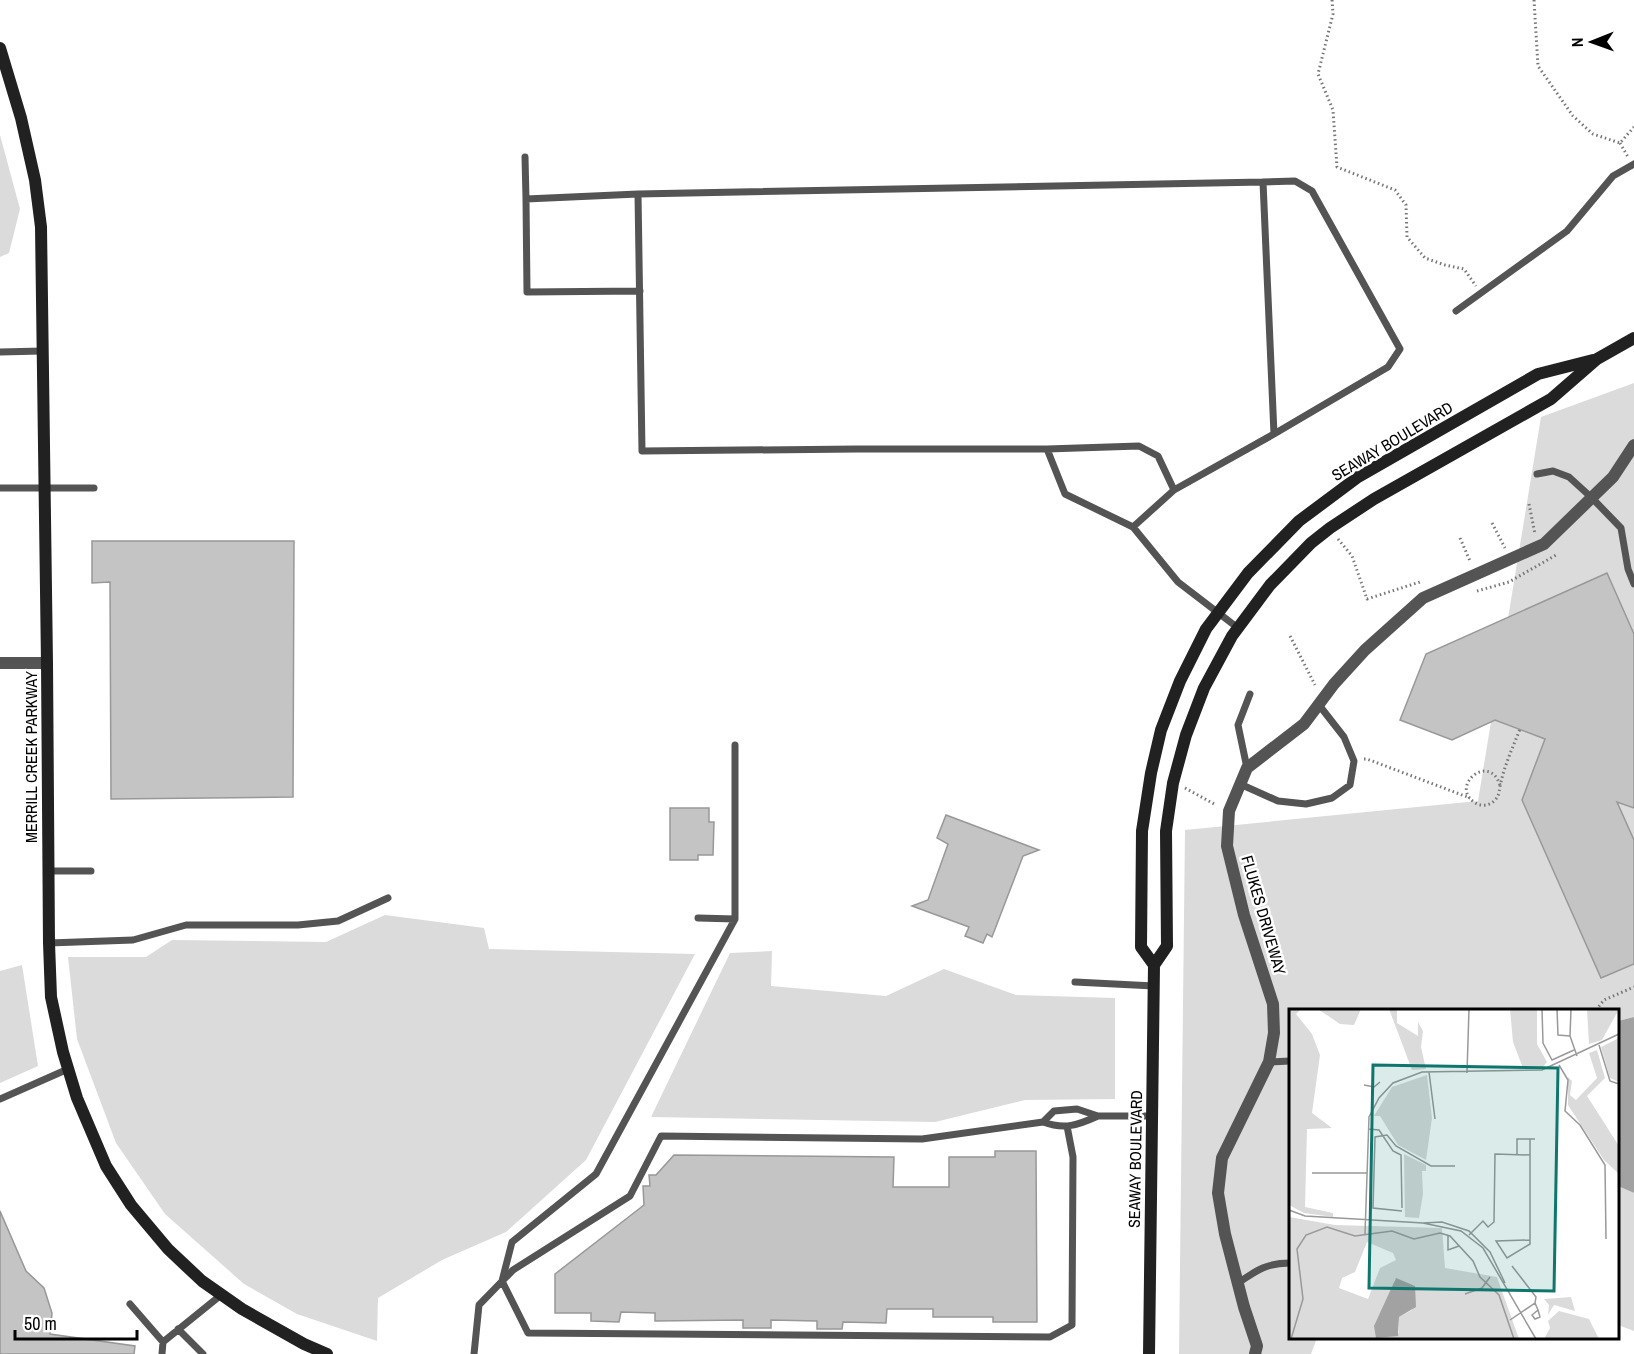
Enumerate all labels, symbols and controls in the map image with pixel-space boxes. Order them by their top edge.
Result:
north arrow [1562,12,1622,72]
text: N [1566,37,1588,47]
street label: SEAWAY BOULEVARD [1327,396,1457,486]
street label: MERRILL CREEK PARKWAY [20,671,42,843]
street label: FLUKES DRIVEWAY [1236,853,1292,977]
inset map [1289,1009,1619,1339]
street label: SEAWAY BOULEVARD [1123,1090,1147,1228]
scale bar [15,1303,136,1341]
text: 50 m [24,1311,57,1336]

